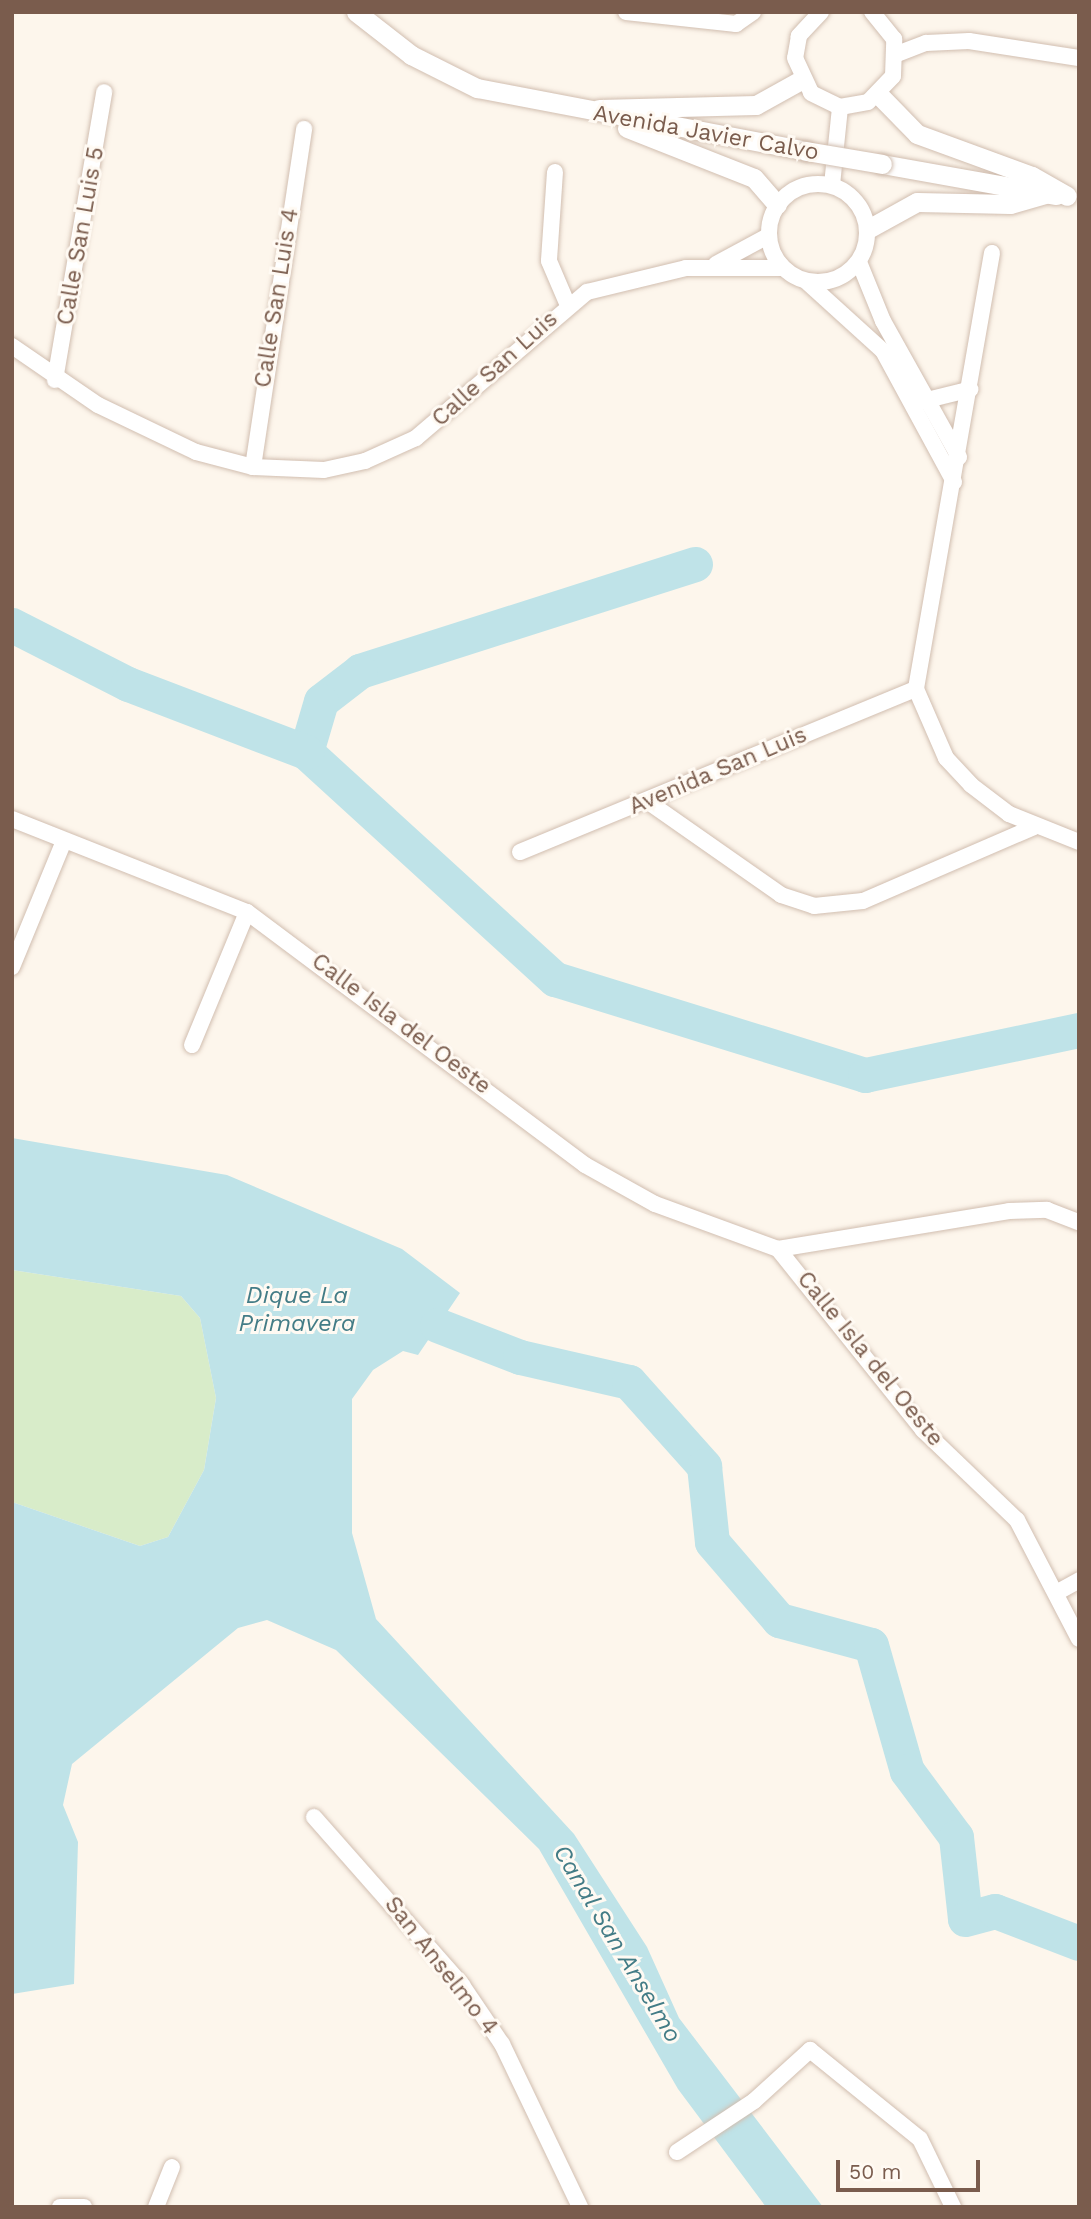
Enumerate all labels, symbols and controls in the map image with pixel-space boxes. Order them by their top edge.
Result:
street label: Avenida Javier Calvo [590,99,822,167]
street label: Calle San Luis 5 [52,145,110,327]
street label: Calle San Luis 4 [249,206,305,390]
street label: Calle San Luis [426,305,564,433]
street label: Avenida San Luis [625,721,811,821]
street label: Calle Isla del Oeste [305,947,497,1101]
street label: Calle Isla del Oeste [790,1265,950,1453]
water label: Dique La Primavera [239,1282,355,1338]
water label: Canal San Anselmo [546,1839,688,2049]
street label: San Anselmo 4 [378,1891,504,2041]
scale bar [839,2146,982,2190]
text: 50 m [849,2159,901,2184]

